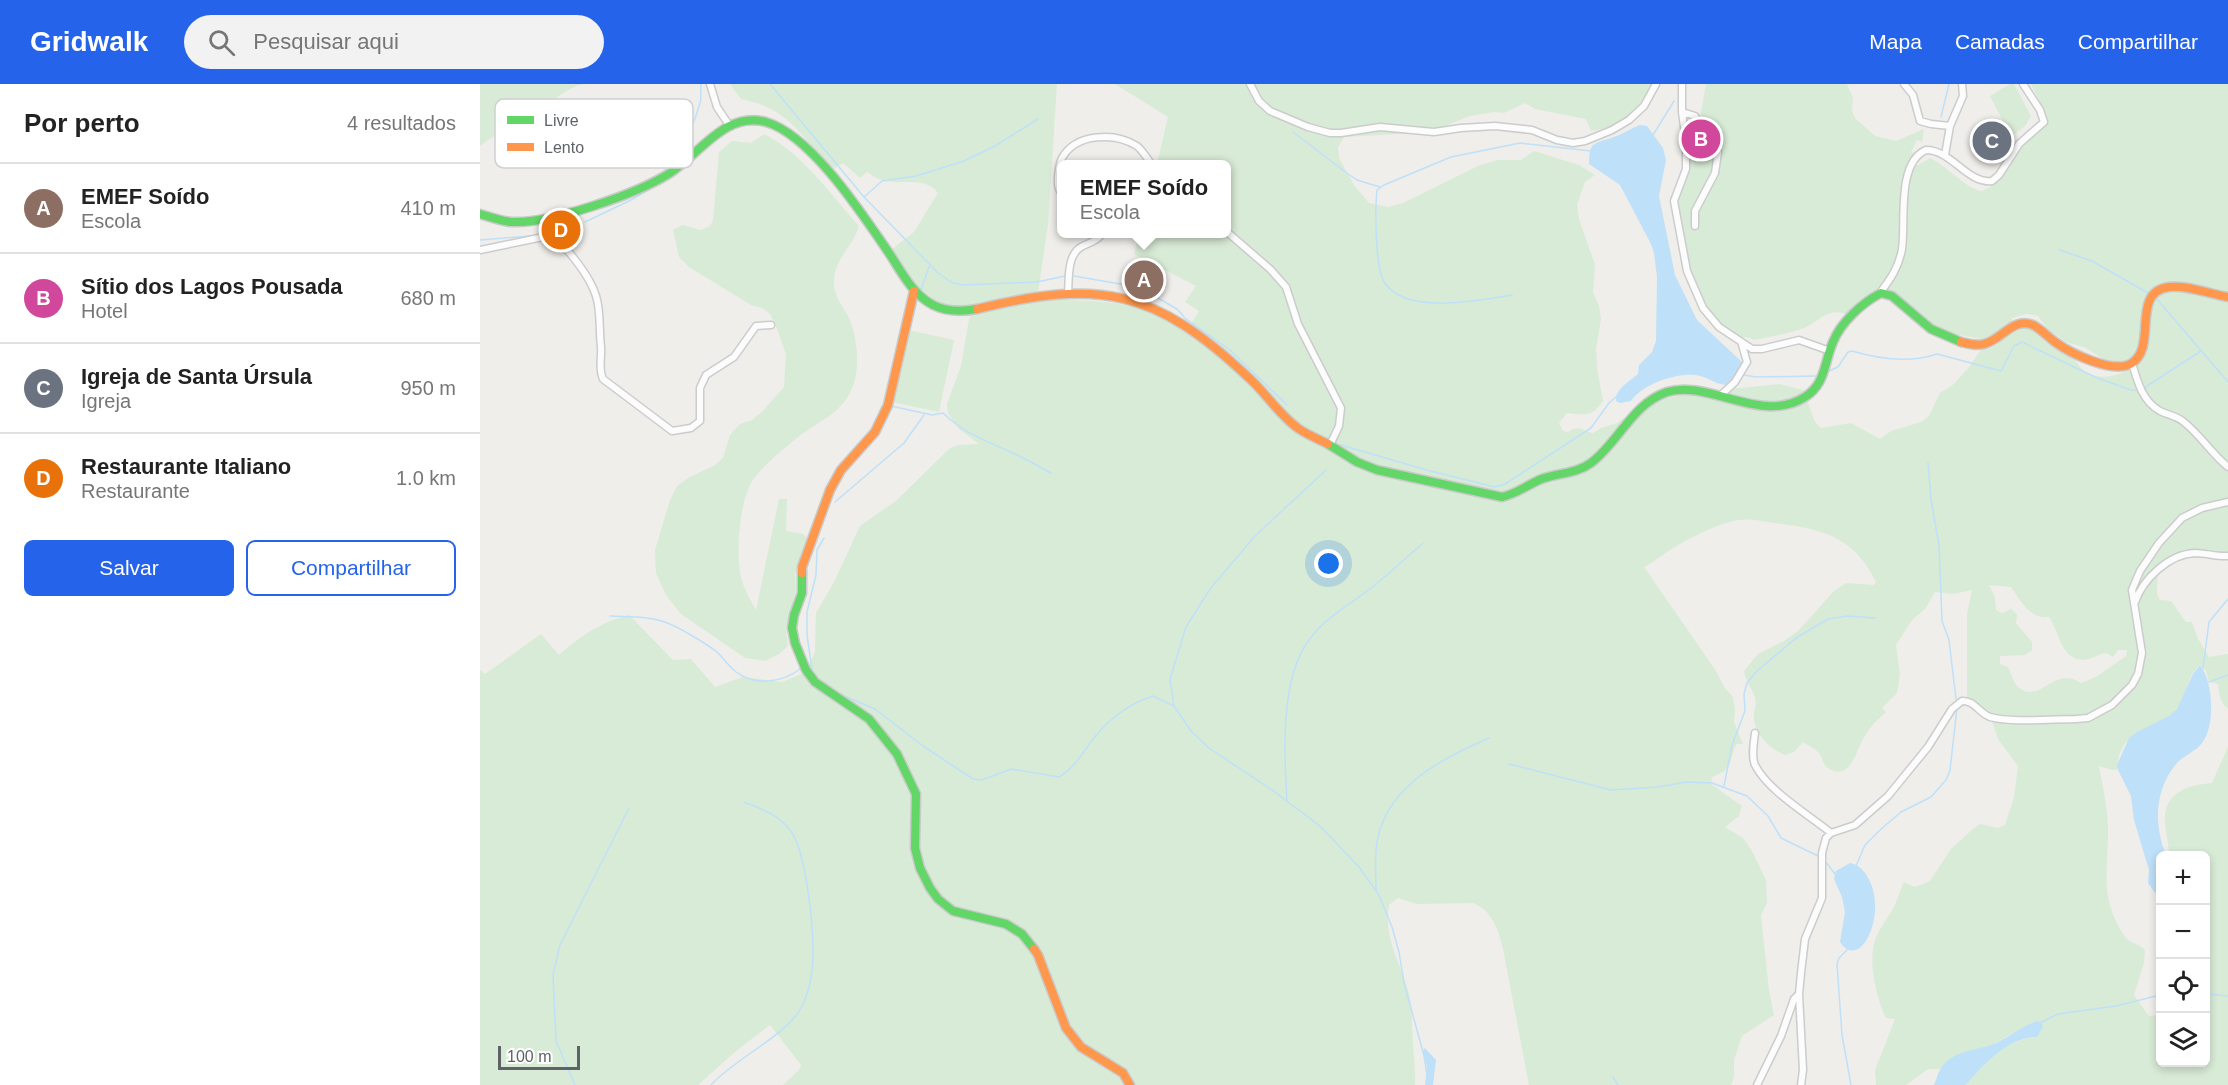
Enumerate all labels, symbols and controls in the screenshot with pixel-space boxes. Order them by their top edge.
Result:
search box [184,15,604,69]
text: Gridwalk [30,26,148,57]
icon: search [205,26,238,59]
text: Pesquisar aqui [253,29,399,54]
text: Mapa [1869,30,1922,53]
text: Camadas [1955,30,2045,53]
text: Compartilhar [2078,30,2198,53]
legend [495,99,693,168]
text: Por perto [24,108,140,138]
text: 4 resultados [347,112,456,134]
text: Livre [544,112,579,129]
pin: B [1682,116,1720,162]
pin: C [1972,118,2012,164]
text: Lento [544,139,584,156]
popup [1057,160,1231,238]
text: EMEF Soído [1080,175,1208,200]
text: EMEF Soído [81,184,209,209]
text: A [36,197,51,219]
text: 410 m [400,197,456,219]
text: Escola [1080,201,1140,223]
pin: D [542,208,580,252]
text: Escola [81,210,141,232]
pin: A [1124,258,1164,302]
text: Sítio dos Lagos Pousada [81,274,343,299]
text: B [36,287,51,309]
text: 680 m [400,287,456,309]
text: Hotel [81,300,128,322]
text: Igreja de Santa Úrsula [81,364,312,389]
text: C [36,377,51,399]
text: 950 m [400,377,456,399]
text: Igreja [81,390,131,412]
text: Restaurante Italiano [81,454,291,479]
text: D [36,467,51,489]
text: 1.0 km [396,467,456,489]
text: Restaurante [81,480,190,502]
button: Salvar [24,540,234,596]
button: Compartilhar [246,540,456,596]
your location [1314,549,1343,578]
map controls [2156,851,2210,1067]
button: + [2156,851,2210,905]
button: − [2156,905,2210,959]
button: locate [2156,959,2210,1013]
button: layers [2156,1013,2210,1067]
scale bar [498,1043,580,1070]
text: 100 m [507,1048,551,1065]

